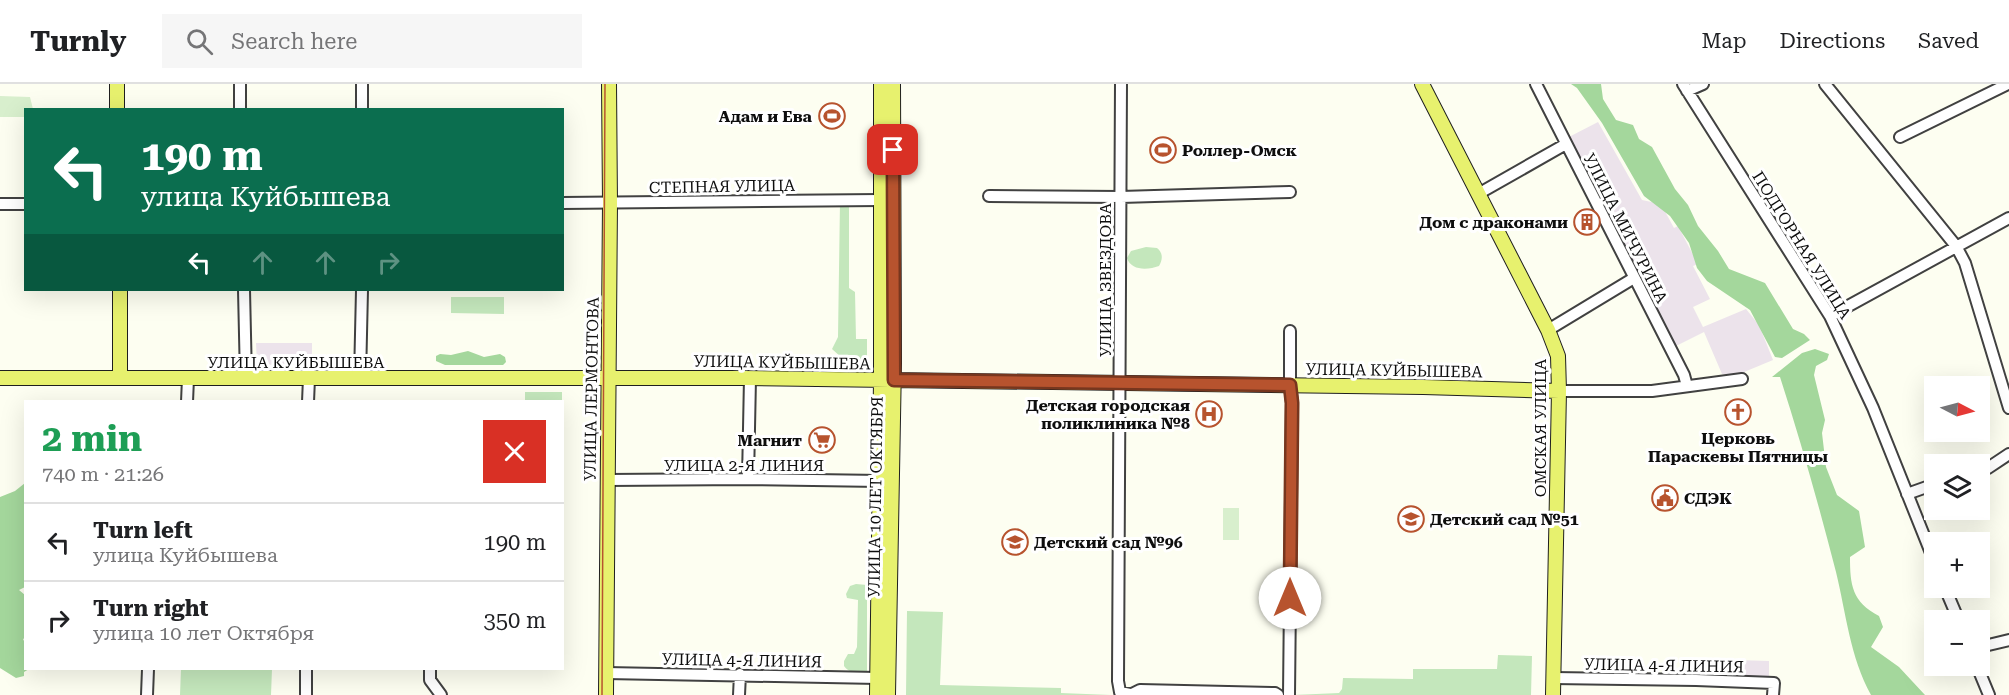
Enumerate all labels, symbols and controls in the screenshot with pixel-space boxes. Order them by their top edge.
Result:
search box [162,14,582,68]
text: Turnly [30,25,126,58]
icon: search [183,25,216,58]
text: Search here [231,29,357,54]
text: Map [1702,29,1746,53]
text: Directions [1779,29,1885,53]
text: Saved [1918,29,1979,53]
sports icon: Адам и Ева [817,101,847,131]
place label: Адам и Ева [719,107,813,126]
pin [867,124,918,175]
text: 190 m [141,131,263,180]
icon: left [42,132,120,210]
icon: arrive [876,133,909,166]
sports icon: Роллер-Омск [1148,135,1178,165]
place label: Роллер-Омск [1182,141,1297,160]
street label: УЛИЦА МИЧУРИНА [1580,150,1672,307]
street label: ПОДГОРНАЯ УЛИЦА [1748,168,1855,323]
street label: СТЕПНАЯ УЛИЦА [649,176,796,197]
text: улица Куйбышева [141,181,390,213]
street label: УЛИЦА ЗВЕЗДОВА [1096,202,1115,357]
building icon: Дом с драконами [1572,207,1602,237]
place label: Дом с драконами [1419,213,1568,232]
icon: left [183,246,216,279]
icon: ahead [246,246,279,279]
icon: ahead [309,246,342,279]
icon: right [372,246,405,279]
street label: УЛИЦА ЛЕРМОНТОВА [580,296,603,481]
street label: УЛИЦА КУЙБЫШЕВА [693,351,871,374]
street label: УЛИЦА КУЙБЫШЕВА [208,353,385,372]
street label: ОМСКАЯ УЛИЦА [1531,358,1550,497]
street label: УЛИЦА КУЙБЫШЕВА [1305,359,1483,382]
north arrow [1924,376,1990,442]
map controls [1924,376,1990,676]
street label: УЛИЦА 10 ЛЕТ ОКТЯБРЯ [864,396,887,598]
place label: Детская городская поликлиника №8 [1026,396,1190,433]
church icon: Церковь Параскевы Пятницы [1723,397,1753,427]
hospital icon: Детская городская поликлиника №8 [1194,399,1224,429]
text: 2 min [42,418,142,460]
button: close [483,420,546,483]
supermarket icon: Магнит [807,425,837,455]
place label: Церковь Параскевы Пятницы [1648,429,1829,466]
place label: Магнит [737,431,802,450]
button: layers [1924,454,1990,520]
street label: УЛИЦА 2-Я ЛИНИЯ [664,456,824,475]
text: 740 m · 21:26 [42,462,164,486]
public building icon: СДЭК [1650,483,1680,513]
place label: СДЭК [1684,489,1732,508]
school or university icon: Детский сад №51 [1396,504,1426,534]
place label: Детский сад №51 [1430,510,1579,529]
text: Turn left [93,518,193,543]
icon: left [42,526,75,559]
school or university icon: Детский сад №96 [1000,527,1030,557]
text: 190 m [483,530,546,555]
button: + [1924,532,1990,598]
place label: Детский сад №96 [1034,533,1183,552]
text: улица Куйбышева [93,543,278,567]
position arrow [1258,566,1322,630]
text: Turn right [93,596,208,621]
icon: right [42,604,75,637]
text: 350 m [483,608,546,633]
button: − [1924,610,1990,676]
text: улица 10 лет Октября [93,621,314,645]
street label: УЛИЦА 4-Я ЛИНИЯ [662,650,822,671]
street label: УЛИЦА 4-Я ЛИНИЯ [1584,655,1744,676]

